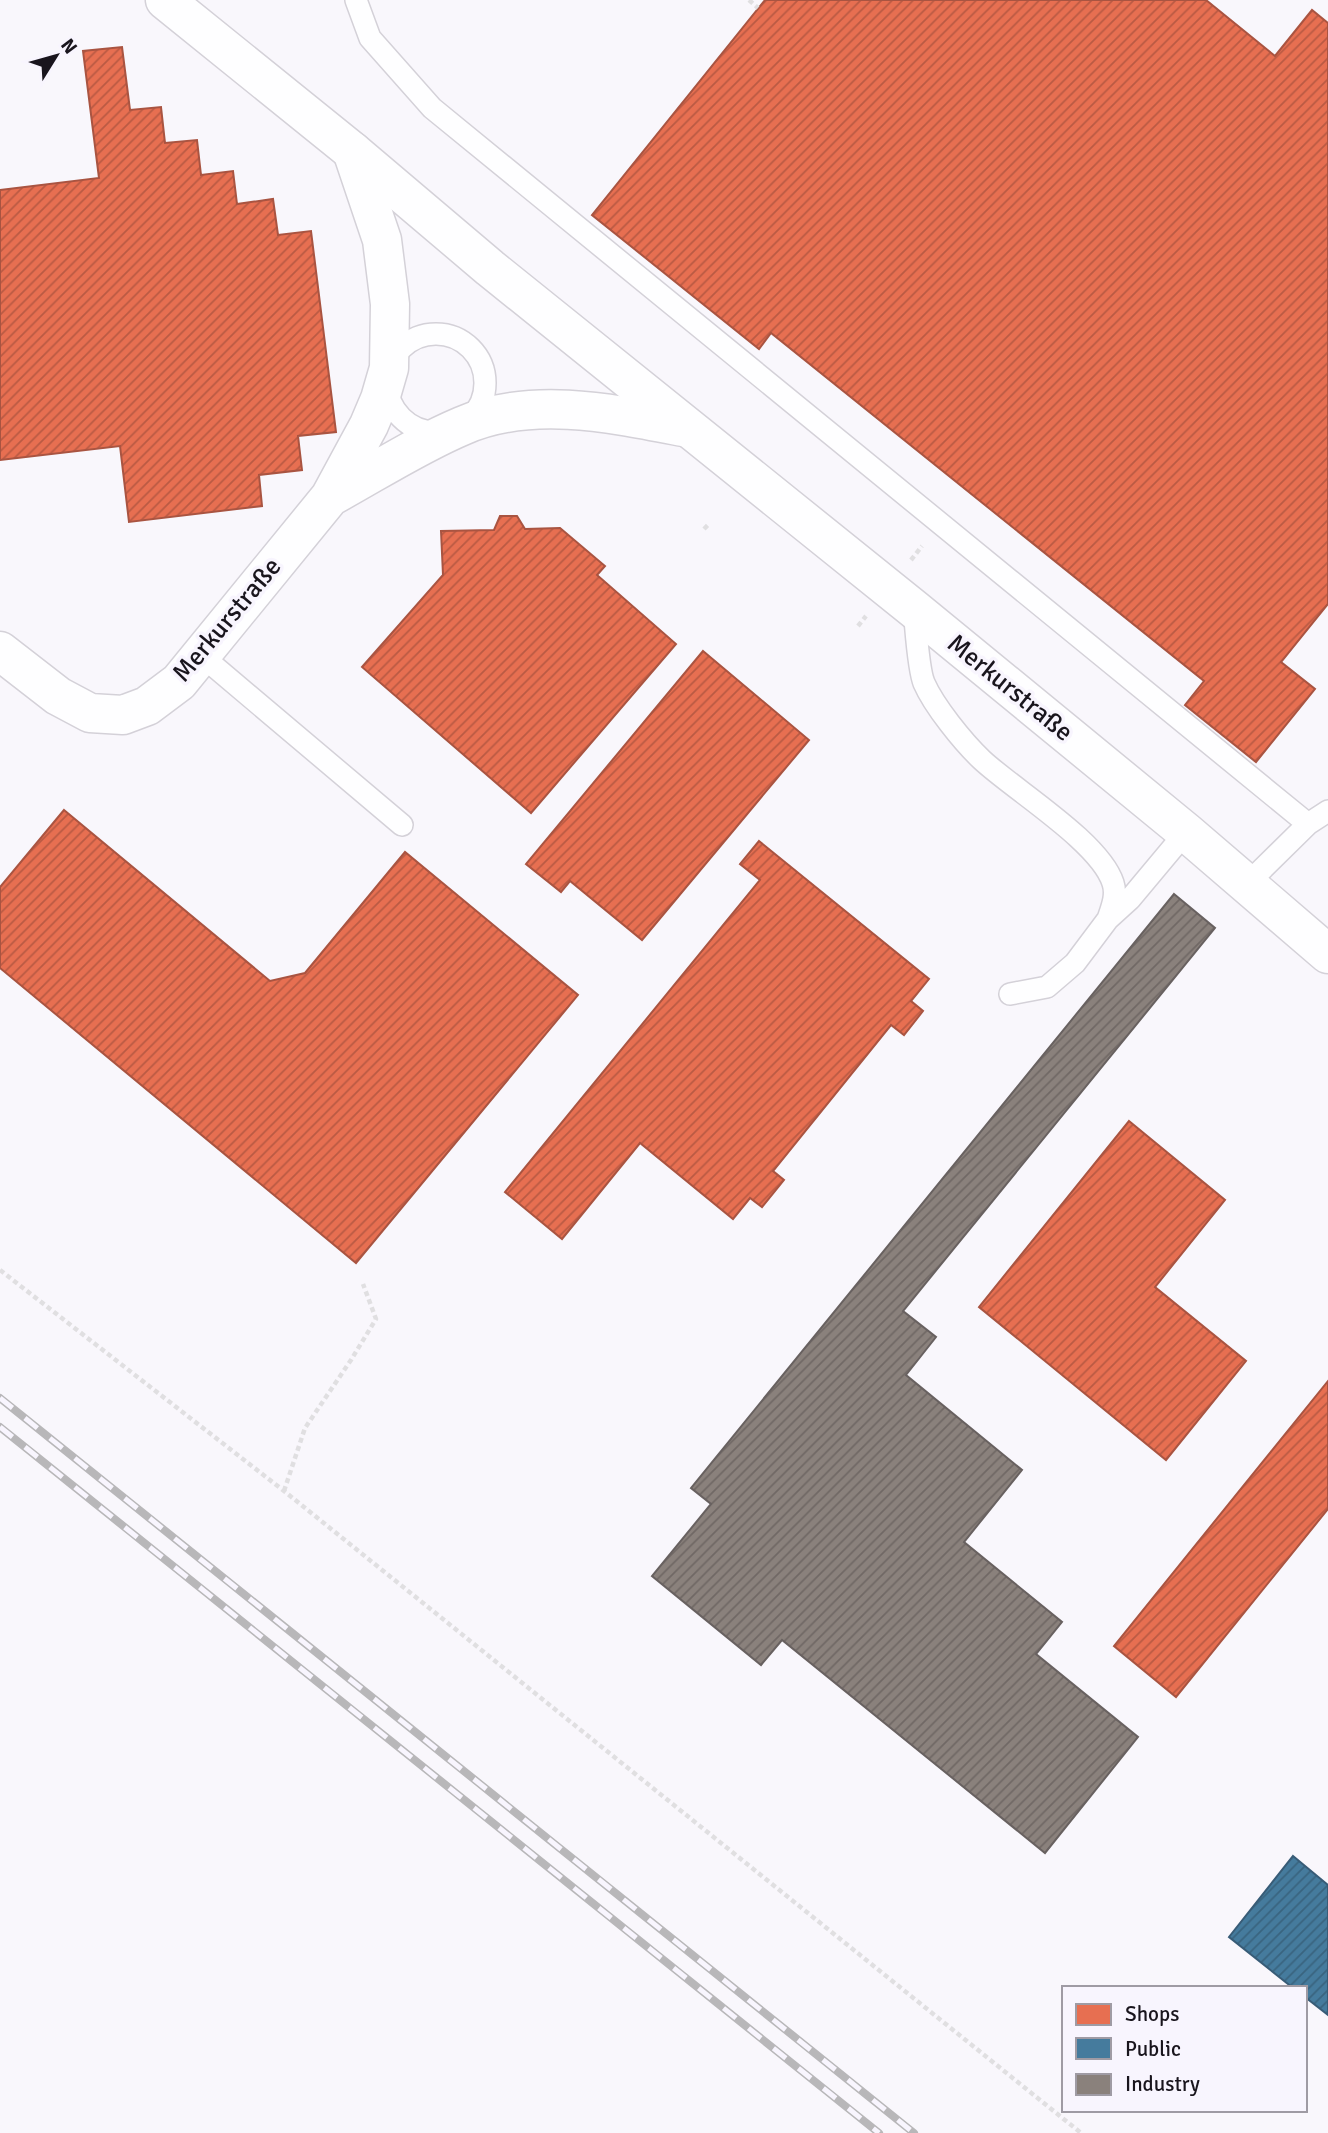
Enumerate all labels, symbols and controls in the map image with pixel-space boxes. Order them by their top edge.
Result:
north arrow [21,21,91,91]
text: N [55,34,82,59]
street label: Merkurstraße [166,551,288,689]
street label: Merkurstraße [941,628,1079,748]
legend [1062,1986,1307,2112]
text: Shops [1125,2001,1179,2027]
text: Public [1125,2036,1181,2062]
text: Industry [1125,2071,1200,2097]

